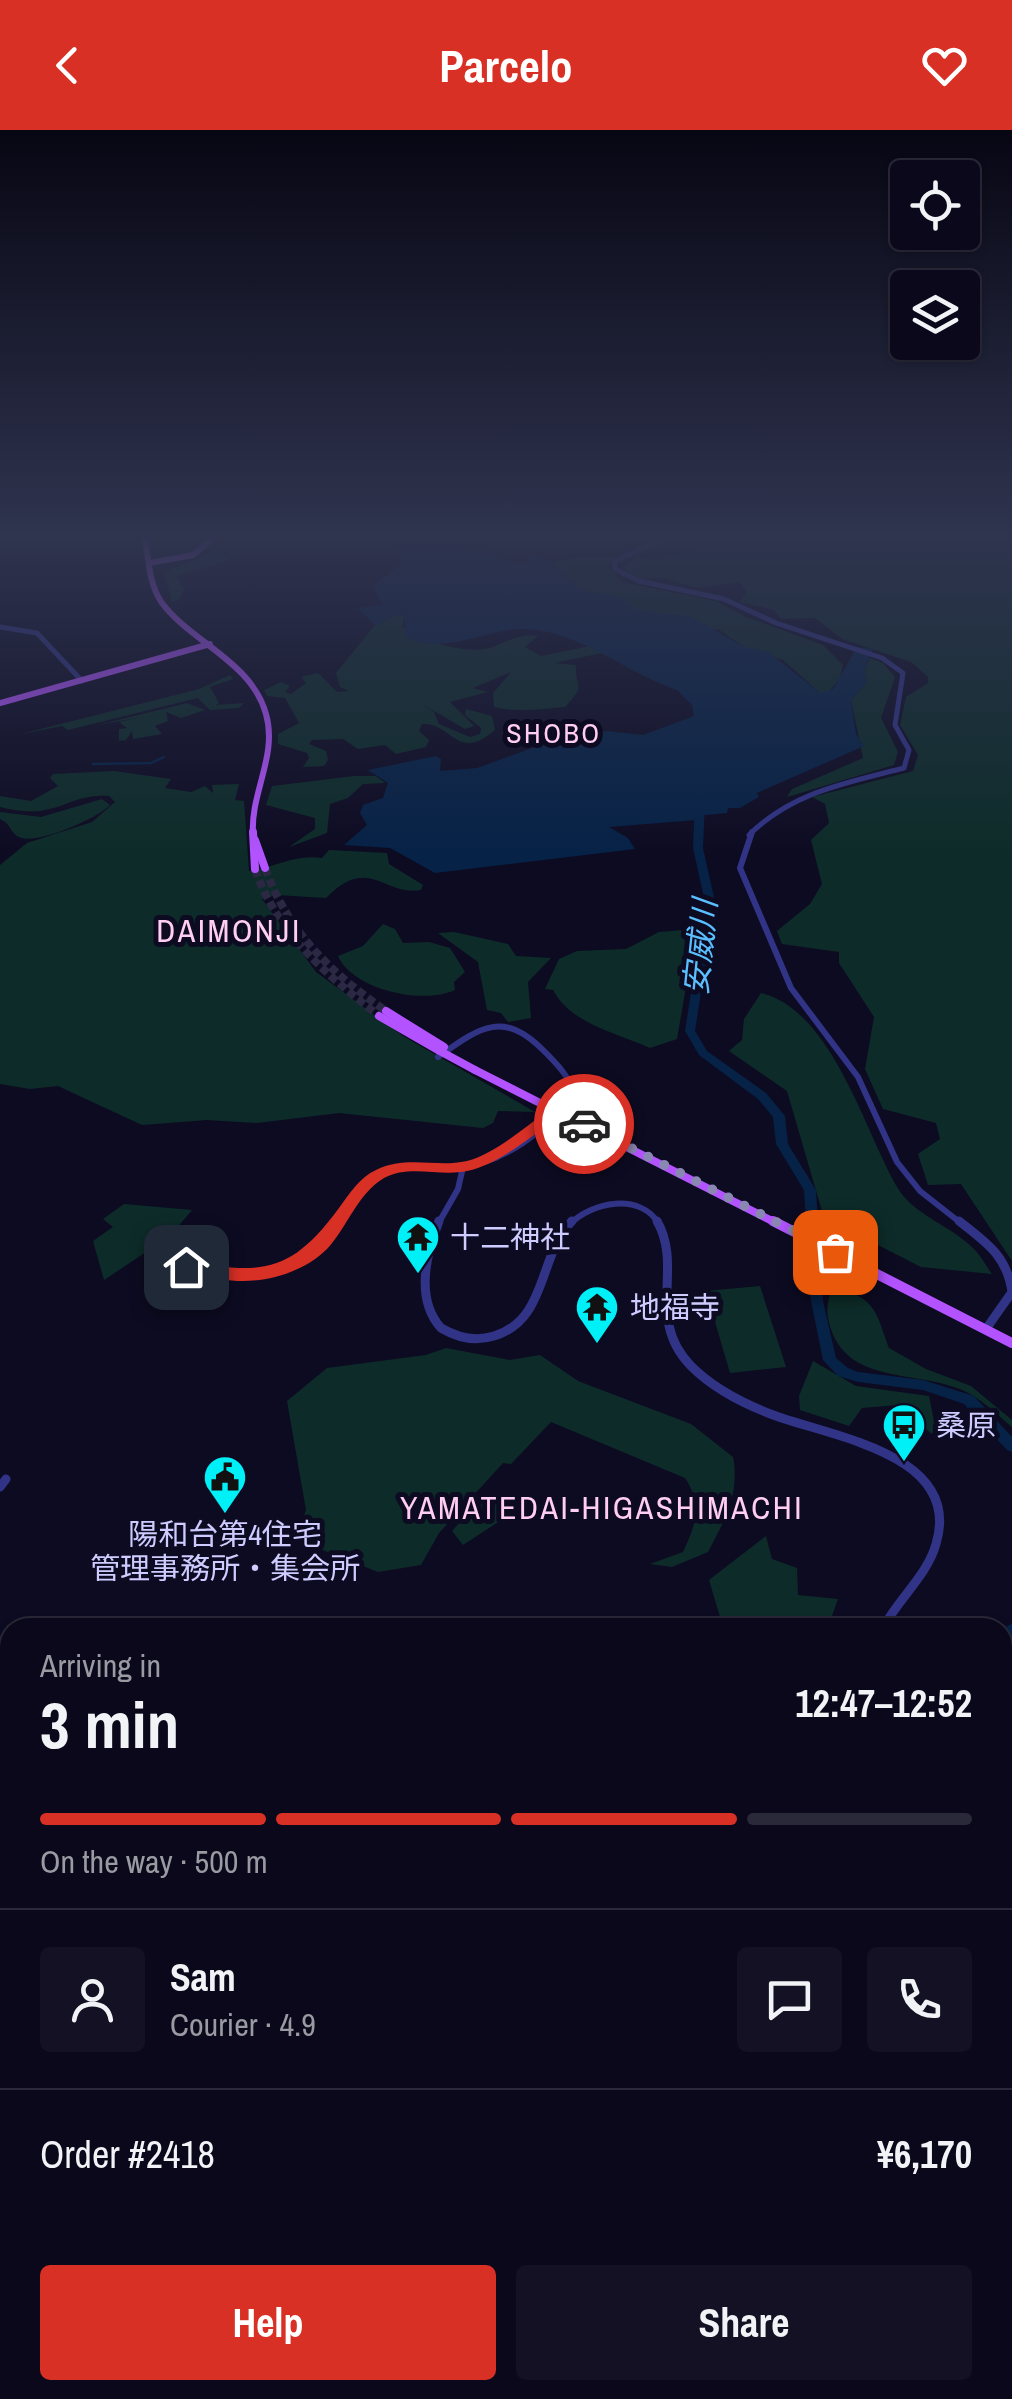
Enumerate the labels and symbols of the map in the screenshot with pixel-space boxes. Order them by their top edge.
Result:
district label: SHOBO [506,714,602,752]
water label: 安威川 [674,894,727,997]
district label: DAIMONJI [156,909,302,952]
courier [534,1074,634,1174]
pin [793,1210,878,1295]
temple icon: 十二神社 [395,1214,441,1275]
place label: 十二神社 [450,1217,570,1257]
pin [144,1225,229,1310]
temple icon: 地福寺 [574,1284,620,1345]
place label: 地福寺 [630,1287,720,1327]
bus stop icon: 桑原 [881,1402,927,1463]
place label: 桑原 [936,1405,996,1445]
public building icon: 陽和台第4住宅 管理事務所・集会所 [202,1454,248,1515]
district label: YAMATEDAI-HIGASHIMACHI [400,1486,804,1529]
place label: 陽和台第4住宅 管理事務所・集会所 [90,1514,360,1588]

